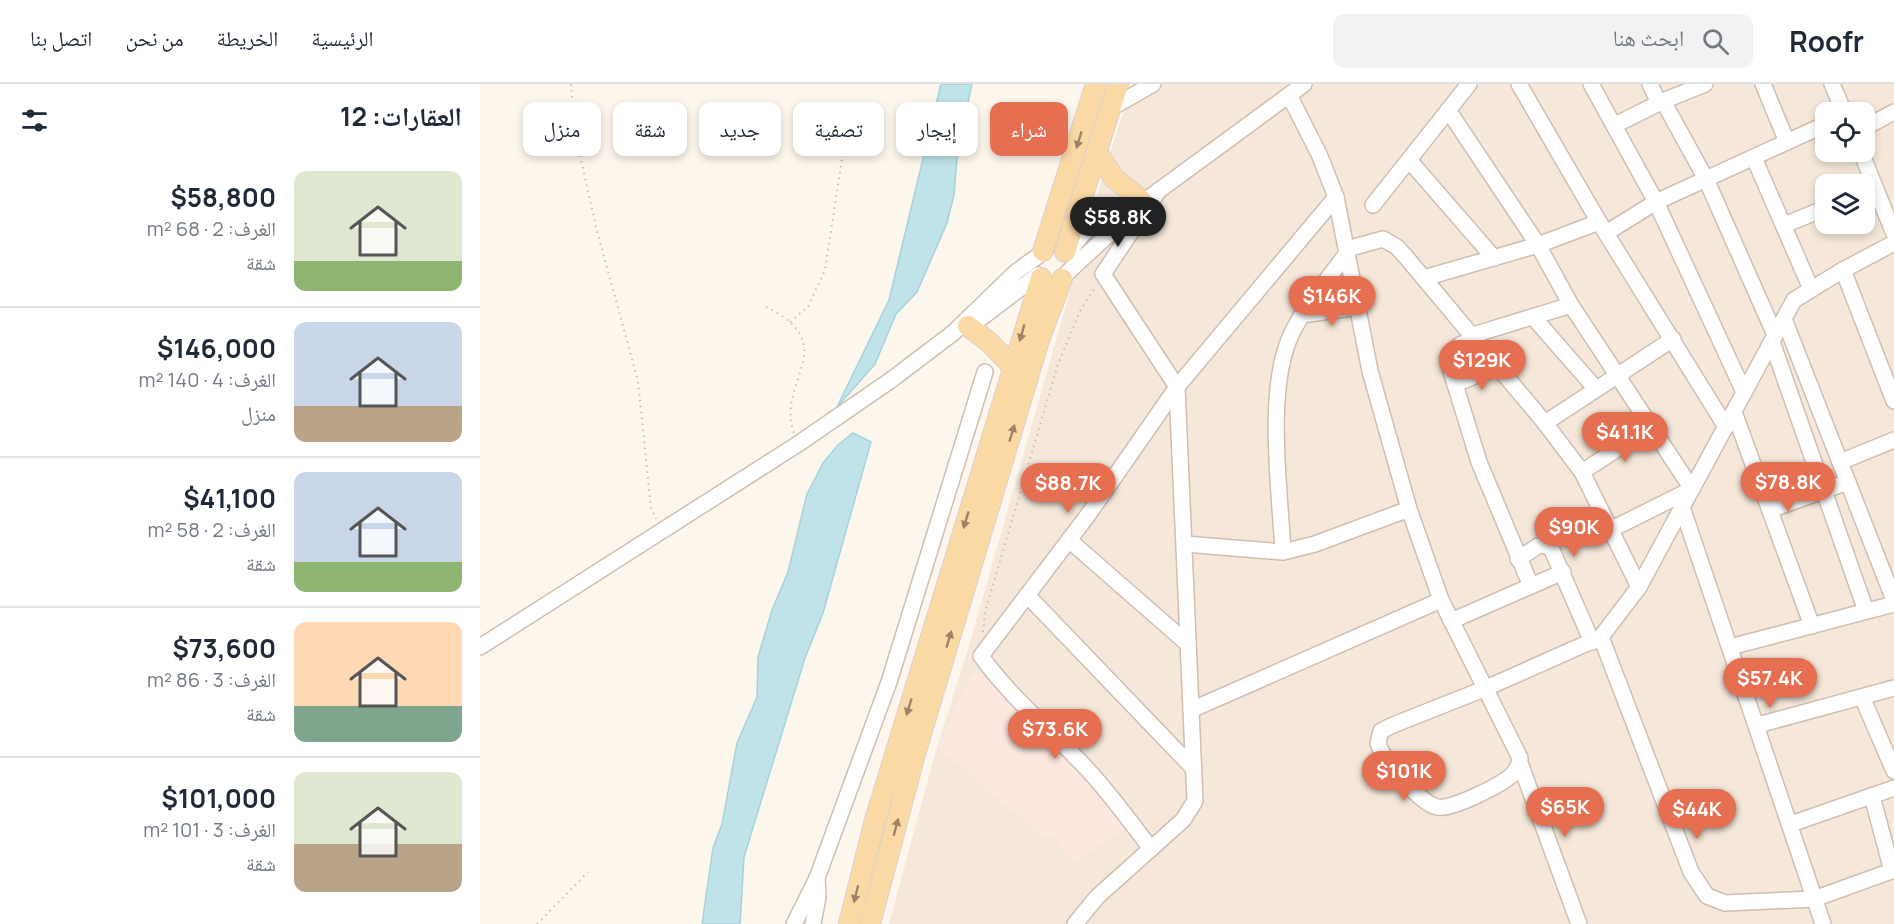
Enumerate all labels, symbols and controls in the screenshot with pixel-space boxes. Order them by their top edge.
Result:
search box [1333,14,1753,68]
text: Roofr [1789,22,1864,60]
text: ابحث هنا [1613,23,1684,53]
text: اتصل بنا [30,24,92,52]
text: من نحن [125,24,183,52]
text: الخريطة [216,24,278,52]
text: الرئيسية [311,24,374,52]
icon: search [1699,25,1732,58]
text: العقارات: 12 [340,98,462,134]
chip: منزل [523,102,601,156]
chip: شقة [613,102,687,156]
chip: جديد [699,102,781,156]
chip: تصفية [793,102,884,156]
chip: إيجار [896,102,978,156]
chip: شراء [990,102,1068,156]
map controls [1815,102,1875,234]
button: locate [1815,102,1875,162]
icon: filters [18,104,51,137]
one-way arrow [1074,131,1083,149]
button: layers [1815,174,1875,234]
text: $58,800 [170,179,276,215]
icon: home [342,195,414,267]
pin: $58.8K [1069,197,1167,248]
text: $58.8K [1084,203,1152,230]
text: الغرف: 2 · 68 m² [147,215,276,242]
text: شقة [246,249,276,276]
pin: $146K [1290,276,1374,327]
text: $146K [1303,282,1361,309]
one-way arrow [1017,324,1026,342]
text: $146,000 [157,330,276,366]
pin: $129K [1440,340,1524,391]
icon: home [342,346,414,418]
text: $129K [1453,346,1511,373]
text: الغرف: 4 · 140 m² [139,366,276,393]
text: منزل [241,400,276,427]
pin: $41.1K [1576,412,1674,463]
text: $41.1K [1596,418,1654,445]
one-way arrow [1008,423,1017,441]
pin: $78.8K [1739,462,1837,513]
pin: $88.7K [1019,463,1117,514]
text: $78.8K [1755,468,1821,495]
text: $88.7K [1035,469,1101,496]
text: $41,100 [183,480,276,516]
icon: home [342,496,414,568]
pin: $90K [1538,507,1610,558]
one-way arrow [961,511,970,529]
text: $90K [1548,513,1600,540]
text: الغرف: 2 · 58 m² [148,516,276,543]
text: شقة [246,550,276,577]
text: $73,600 [172,630,276,666]
one-way arrow [945,630,954,648]
icon: home [342,646,414,718]
pin: $57.4K [1721,658,1819,709]
text: $57.4K [1737,664,1803,691]
text: الغرف: 3 · 86 m² [147,666,276,693]
one-way arrow [904,698,913,716]
text: شقة [246,700,276,727]
pin: $73.6K [1006,709,1104,760]
text: $73.6K [1022,715,1088,742]
pin: $101K [1362,751,1446,802]
text: $101K [1376,757,1432,784]
text: $101,000 [162,780,276,816]
pin: $65K [1529,787,1601,838]
pin: $44K [1661,789,1733,840]
text: $65K [1540,793,1590,820]
text: $44K [1672,795,1722,822]
icon: home [342,796,414,868]
text: الغرف: 3 · 101 m² [143,816,276,843]
one-way arrow [891,818,901,836]
text: شقة [246,850,276,877]
one-way arrow [850,885,860,903]

